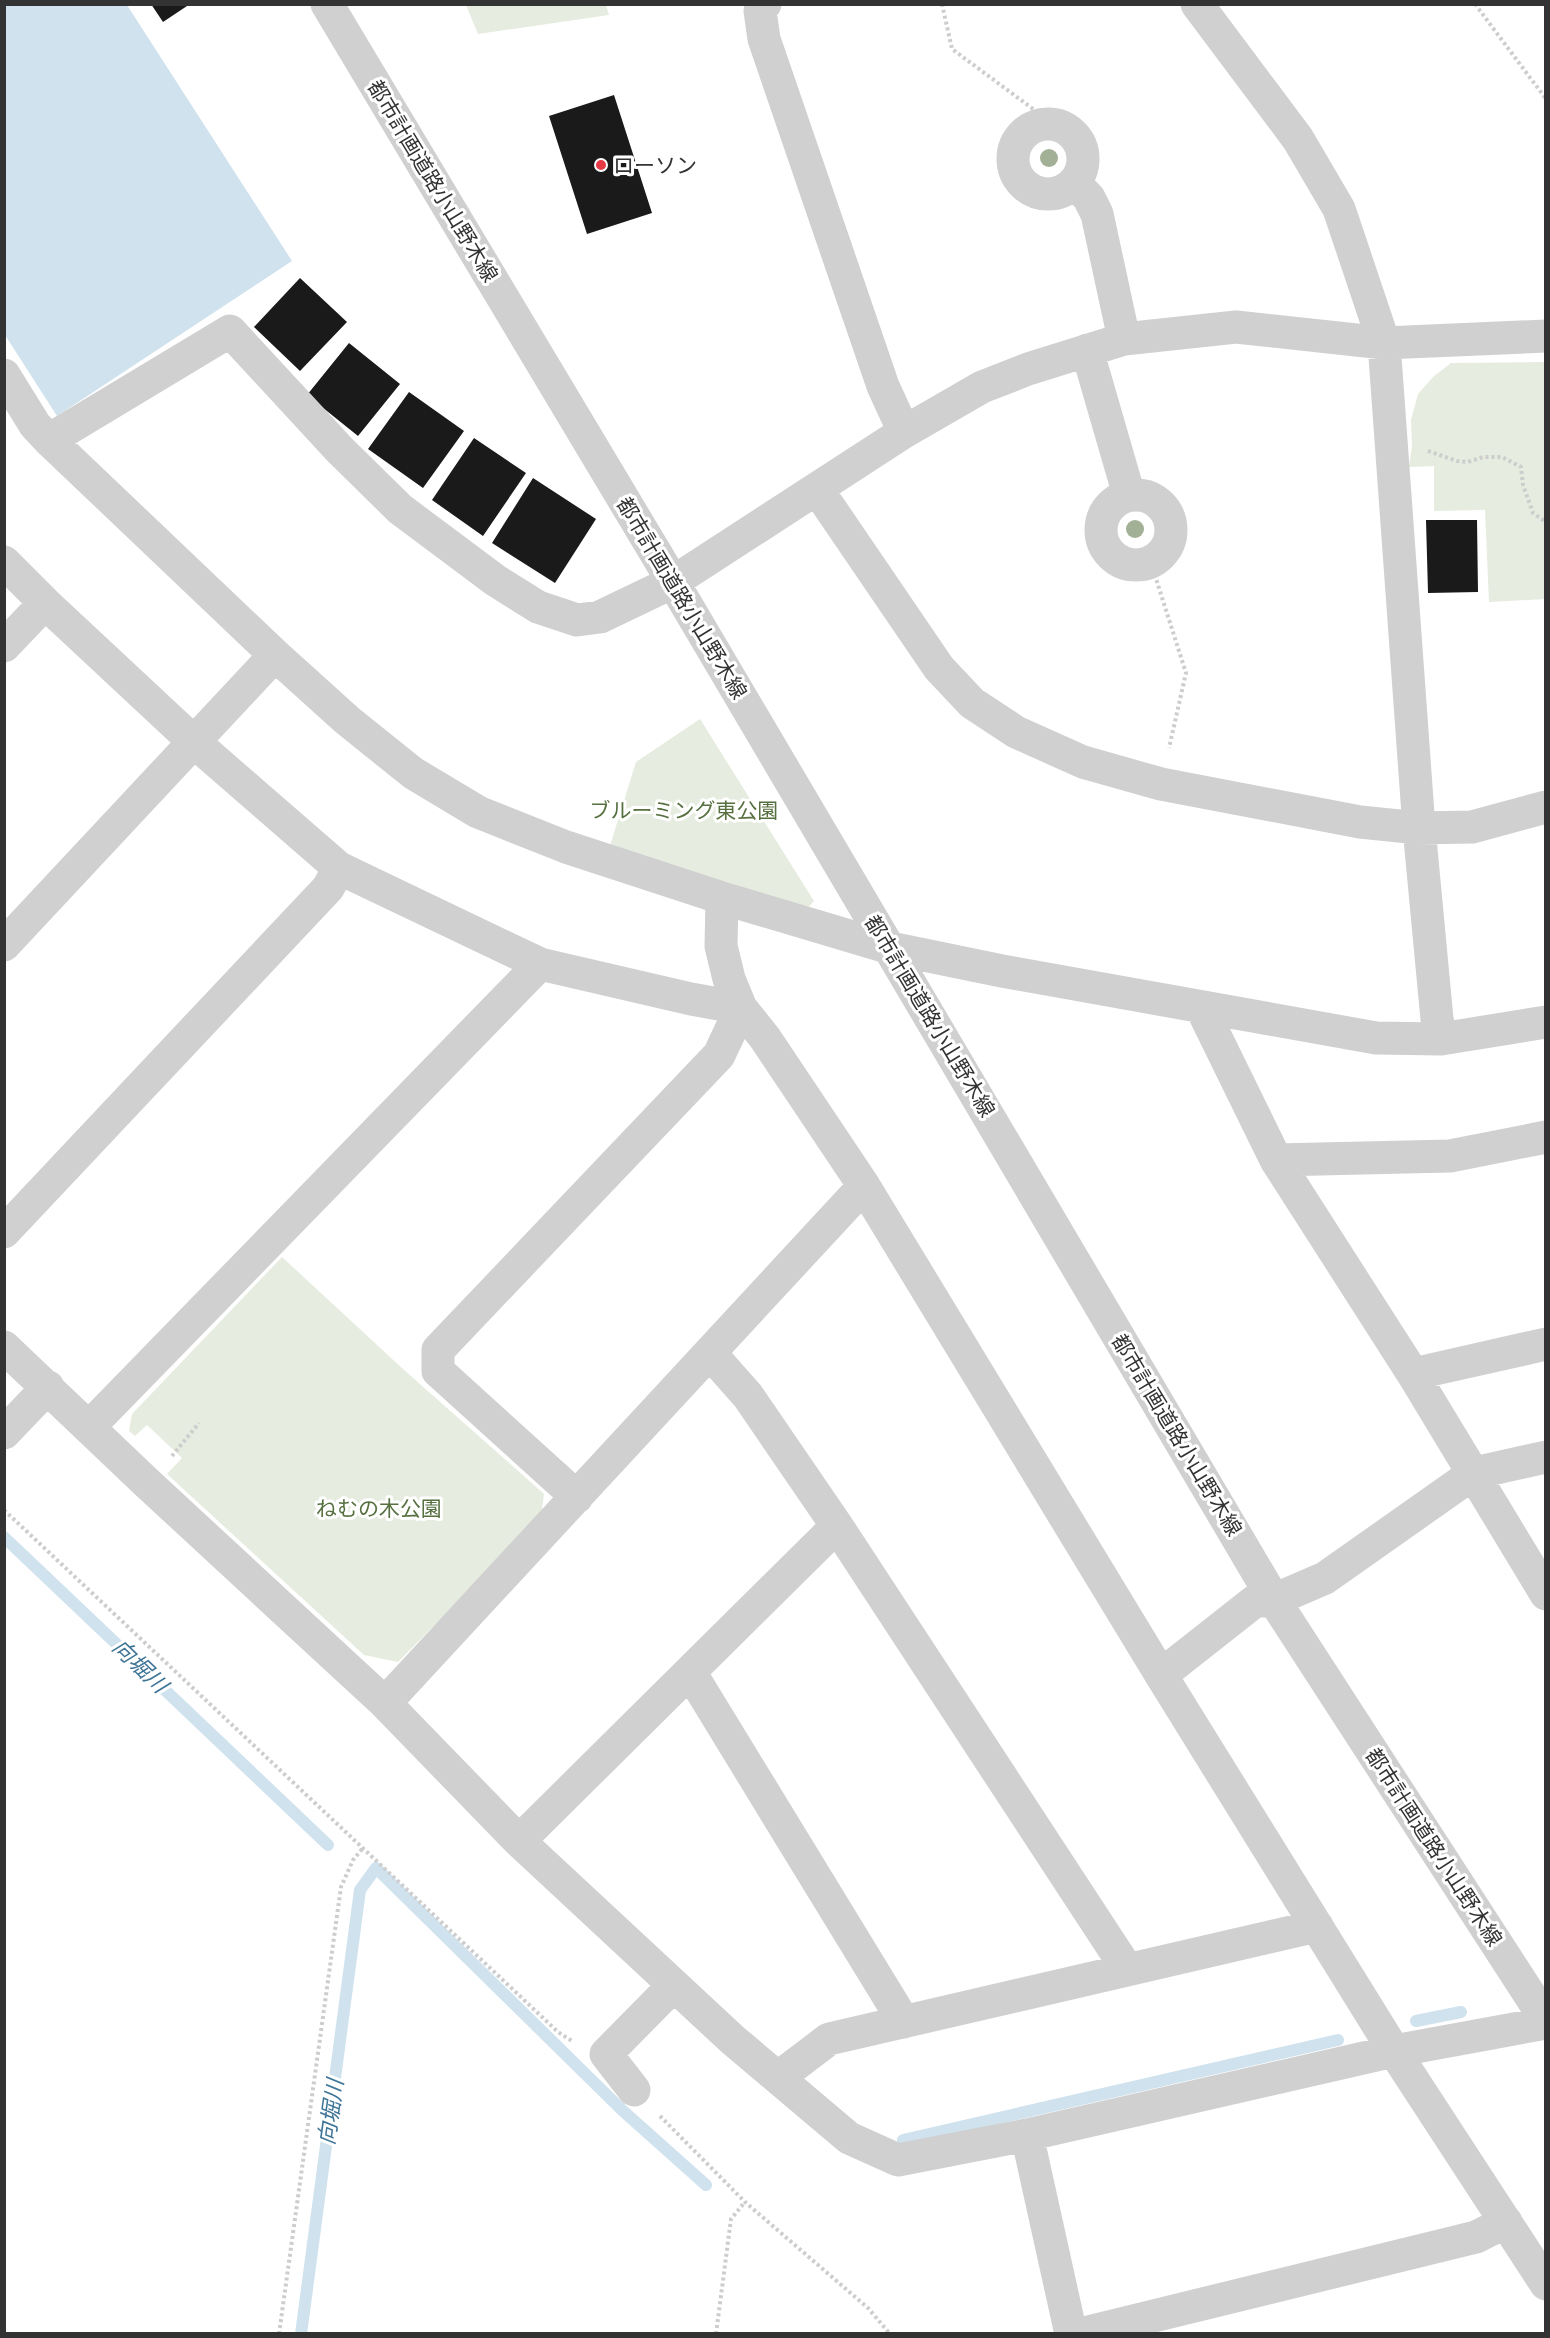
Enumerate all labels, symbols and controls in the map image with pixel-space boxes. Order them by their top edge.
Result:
street label: 都市計画道路小山野木線 [363,76,503,286]
place label: ローソン [613,153,697,178]
marker: ローソン [594,158,608,172]
street label: 都市計画道路小山野木線 [612,493,752,703]
park label: ブルーミング東公園 [590,798,779,823]
street label: 都市計画道路小山野木線 [860,911,1000,1121]
street label: 都市計画道路小山野木線 [1107,1330,1247,1540]
park label: ねむの木公園 [316,1496,442,1521]
water label: 向堀川 [107,1633,175,1700]
street label: 都市計画道路小山野木線 [1361,1743,1507,1951]
water label: 向堀川 [313,2075,349,2147]

